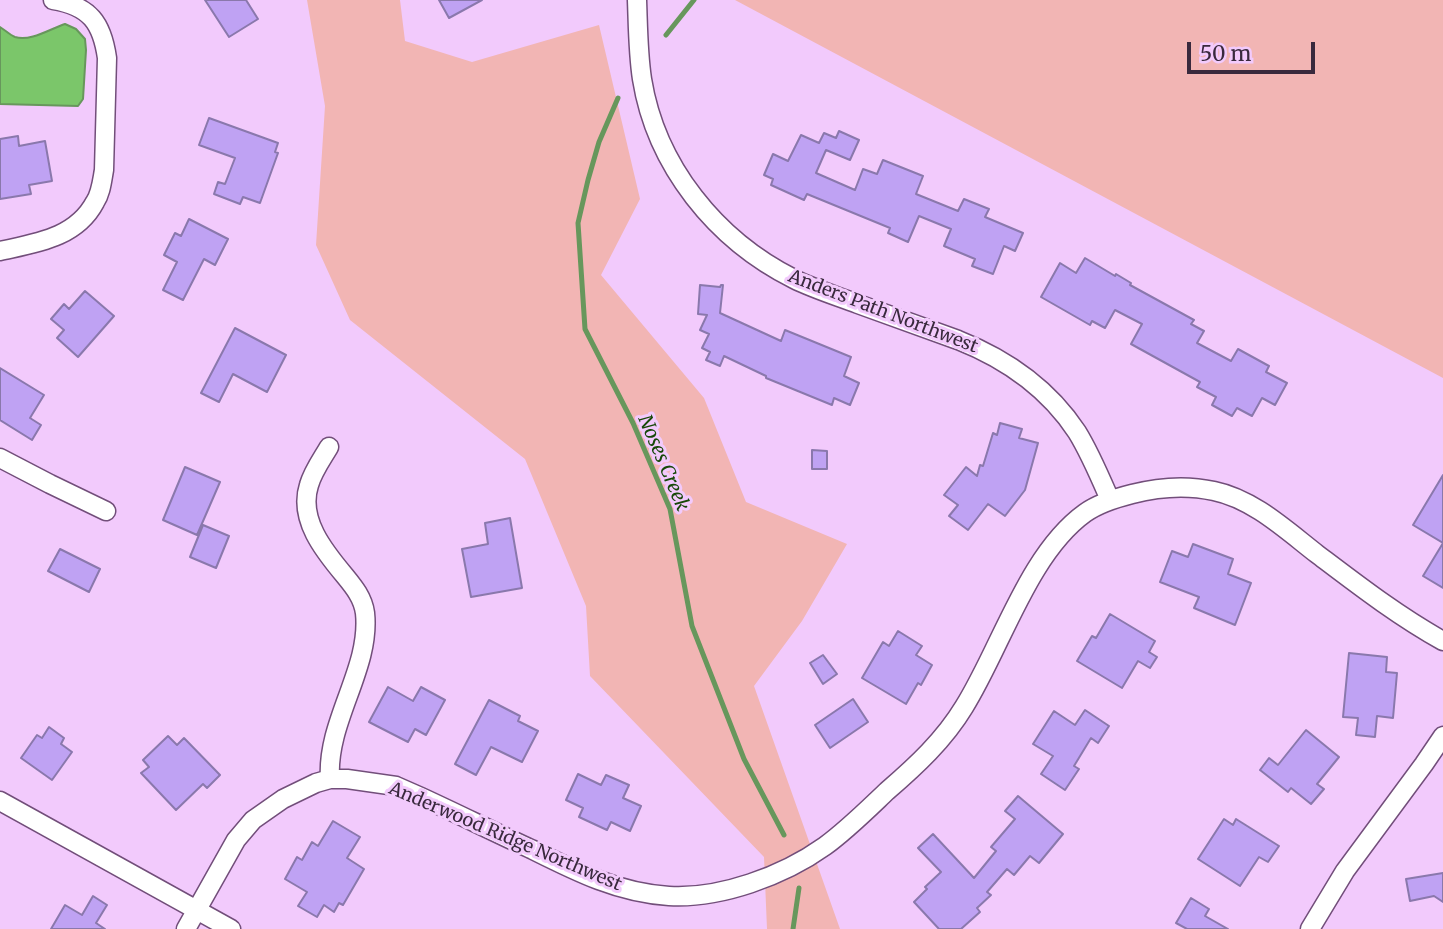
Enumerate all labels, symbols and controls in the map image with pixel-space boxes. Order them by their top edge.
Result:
scale bar [1191,28,1319,72]
text: 50 m [1200,40,1251,67]
street label: Anders Path Northwest [785,266,981,358]
water label: Noses Creek [633,412,693,514]
street label: Anderwood Ridge Northwest [385,778,625,896]

